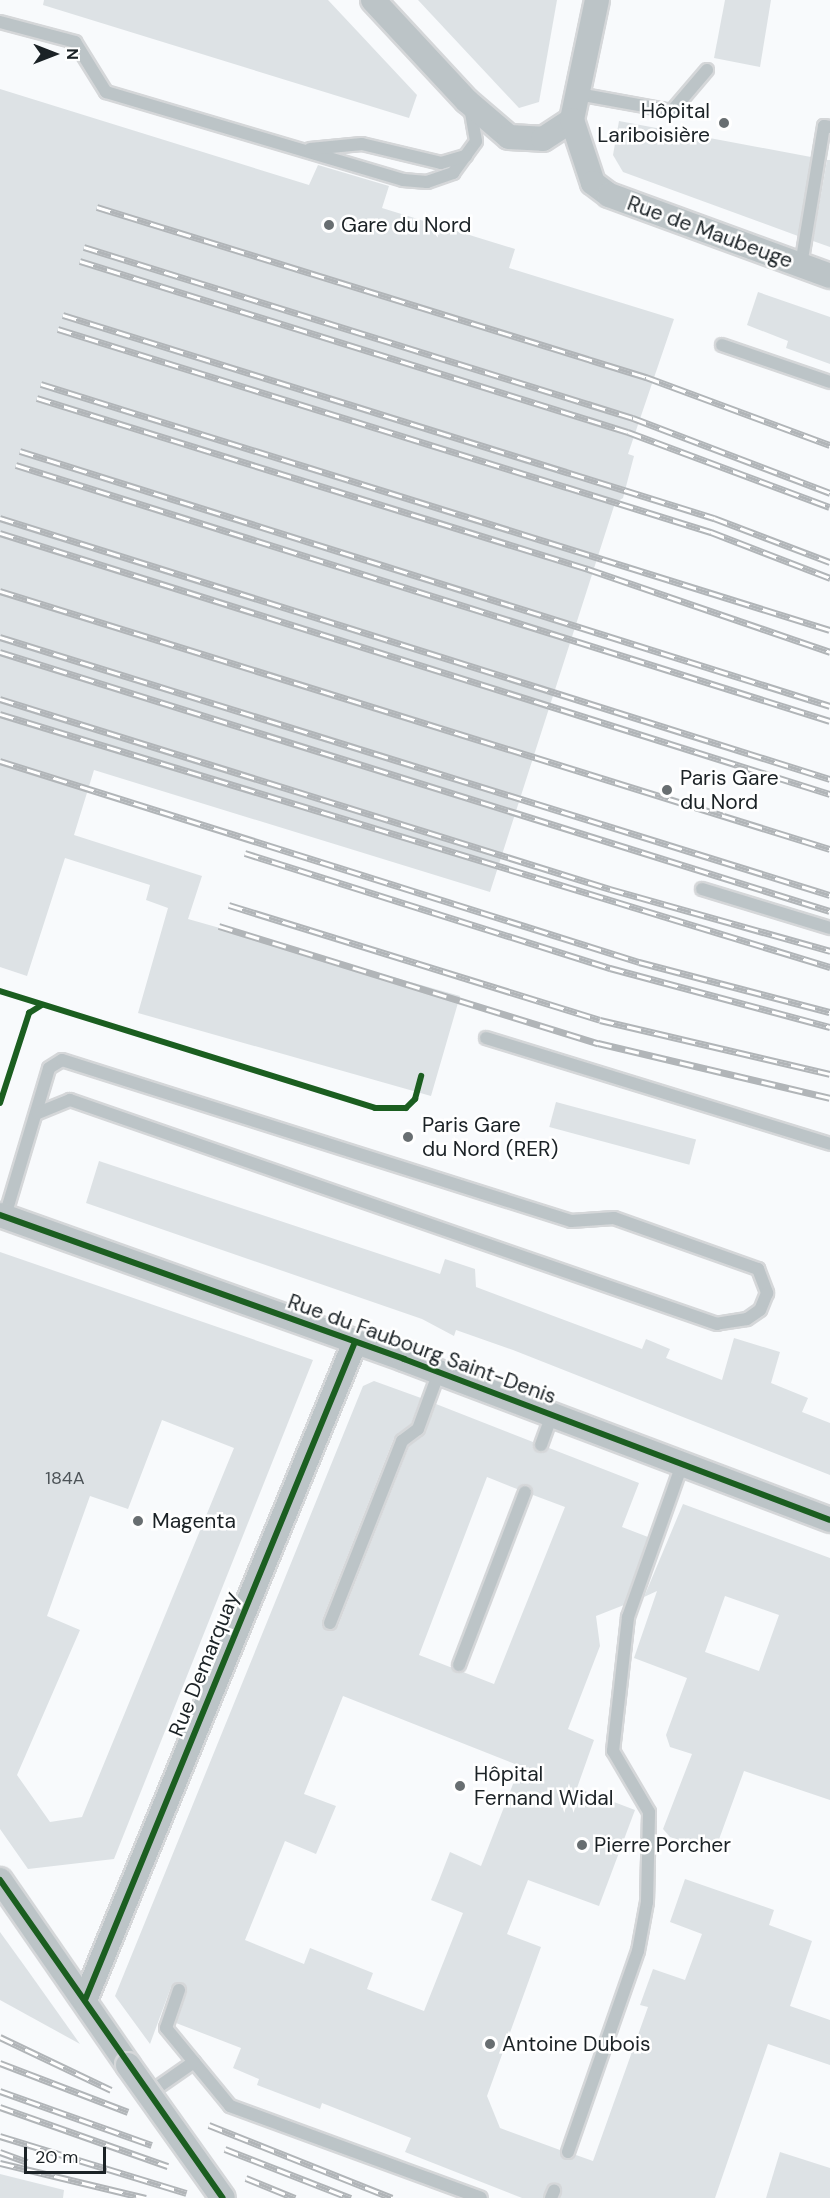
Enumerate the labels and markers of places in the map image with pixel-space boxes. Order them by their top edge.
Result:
place label: Hôpital Lariboisière [597,98,710,148]
marker: Hôpital Lariboisière [715,114,733,132]
place label: Gare du Nord [341,212,472,238]
marker: Gare du Nord [322,218,336,232]
place label: Paris Gare du Nord [680,765,779,815]
marker: Paris Gare du Nord [658,781,676,799]
place label: Paris Gare du Nord (RER) [422,1112,558,1162]
marker: Paris Gare du Nord (RER) [399,1128,417,1146]
place label: Magenta [152,1508,236,1534]
marker: Magenta [129,1512,147,1530]
place label: Hôpital Fernand Widal [474,1761,613,1811]
marker: Hôpital Fernand Widal [451,1777,469,1795]
place label: Pierre Porcher [594,1832,731,1858]
marker: Pierre Porcher [575,1838,589,1852]
place label: Antoine Dubois [502,2031,651,2057]
marker: Antoine Dubois [483,2037,497,2051]

